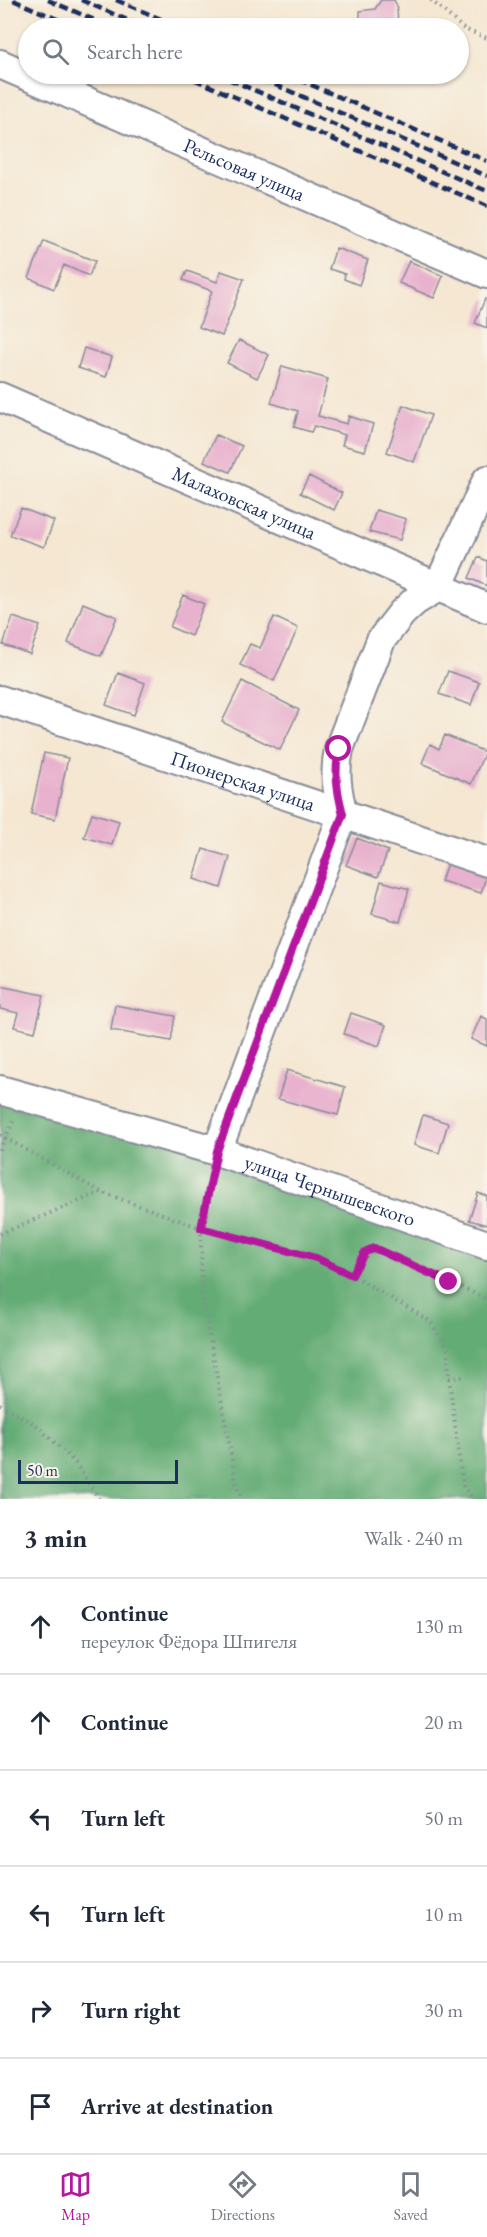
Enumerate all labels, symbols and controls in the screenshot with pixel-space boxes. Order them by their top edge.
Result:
search box [18,18,469,84]
icon: search [39,35,72,68]
text: Search here [87,37,182,66]
street label: Рельсовая улица [180,132,309,207]
street label: Малаховская улица [168,460,320,545]
route start [325,735,351,761]
street label: Пионерская улица [167,745,318,817]
street label: улица Чернышевского [241,1149,419,1232]
route end [435,1268,461,1294]
scale bar [18,1457,178,1484]
text: 50 m [27,1460,58,1481]
text: 3 min [24,1521,87,1555]
text: Walk · 240 m [364,1525,463,1551]
text: Continue [81,1599,168,1628]
icon: ahead [24,1610,57,1643]
text: 130 m [415,1613,463,1639]
text: переулок Фёдора Шпигеля [81,1628,297,1654]
icon: ahead [24,1706,57,1739]
text: Continue [81,1708,168,1737]
text: 20 m [424,1709,463,1735]
icon: left [24,1802,57,1835]
text: Turn left [81,1804,165,1833]
text: 50 m [424,1805,463,1831]
icon: left [24,1898,57,1931]
text: Turn left [81,1900,165,1929]
text: 10 m [424,1901,463,1927]
icon: right [24,1994,57,2027]
text: Turn right [81,1996,180,2025]
text: 30 m [424,1997,463,2023]
icon: arrive [24,2090,57,2123]
text: Arrive at destination [81,2092,273,2121]
tab: Map [59,2168,92,2225]
tab: Directions [211,2168,275,2225]
tab: Saved [393,2168,428,2225]

